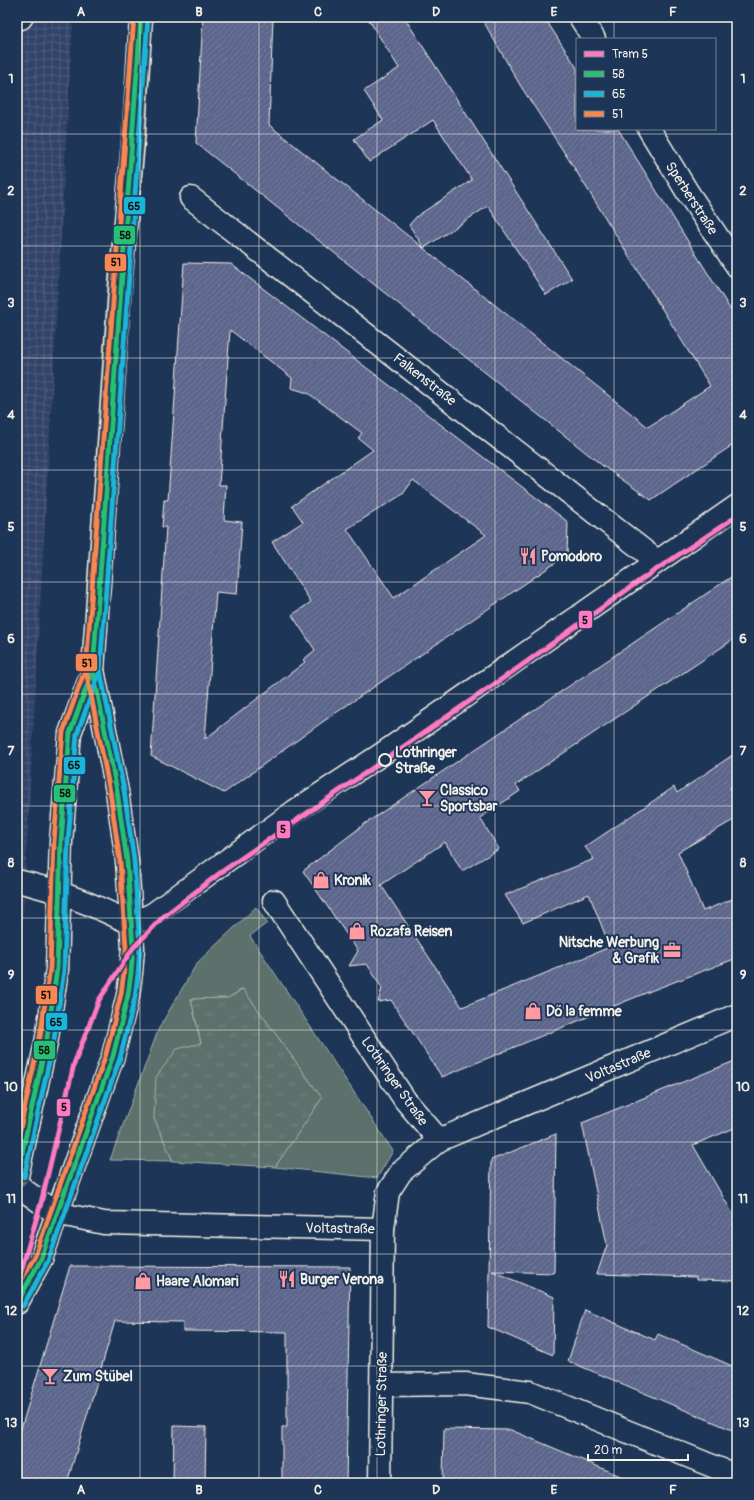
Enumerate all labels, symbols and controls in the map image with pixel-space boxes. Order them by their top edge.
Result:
text: A [77,4,86,20]
text: B [195,4,203,20]
text: C [314,4,322,20]
text: D [432,4,440,20]
text: E [551,4,558,20]
text: F [669,4,677,20]
legend [576,38,716,130]
text: Tram 5 [612,47,648,62]
text: 58 [612,67,625,82]
text: 1 [8,71,14,87]
text: 1 [740,71,746,87]
text: 65 [612,87,626,102]
text: 51 [612,107,623,122]
street label: Sperberstraße [662,159,721,238]
text: 2 [7,183,15,199]
text: 2 [739,183,747,199]
line badge: 65 [123,196,146,215]
text: 65 [128,200,140,213]
line badge: 58 [113,225,136,245]
text: 58 [119,229,131,242]
line badge: 51 [104,253,127,272]
text: 51 [111,256,121,269]
text: 3 [7,295,15,311]
text: 3 [739,295,747,311]
street label: Falkenstraße [390,349,460,409]
text: 4 [7,407,15,423]
text: 4 [739,407,747,423]
text: 5 [7,519,15,535]
text: 5 [739,519,747,535]
restaurant icon: Pomodoro [518,546,538,566]
place label: Pomodoro [541,548,603,565]
line badge: 5 [578,610,593,629]
text: 5 [582,614,588,627]
text: 6 [7,631,15,647]
text: 6 [739,631,747,647]
line badge: 51 [75,653,98,672]
text: 51 [82,657,92,670]
text: 7 [8,743,15,759]
text: 7 [740,743,747,759]
place label: Lothringer Straße [395,744,458,777]
marker: Lothringer Straße [378,753,392,767]
line badge: 65 [63,756,86,775]
text: 65 [68,759,80,772]
place label: Classico Sportsbar [440,782,499,815]
line badge: 58 [53,784,76,803]
text: 58 [59,787,71,800]
bar icon: Classico Sportsbar [417,788,437,808]
line badge: 5 [276,820,291,839]
text: 5 [280,823,286,836]
text: 8 [8,855,15,871]
text: 8 [740,855,747,871]
shop icon: Kronik [311,870,331,890]
place label: Kronik [334,872,371,889]
shop icon: Rozafa Reisen [347,921,367,941]
place label: Rozafa Reisen [370,923,452,940]
place label: Nitsche Werbung & Grafik [559,934,659,967]
office icon: Nitsche Werbung & Grafik [662,940,682,960]
text: 9 [8,967,15,983]
text: 9 [740,967,747,983]
line badge: 51 [35,985,58,1005]
text: 51 [41,989,51,1002]
shop icon: Dö la femme [523,1001,543,1021]
place label: Dö la femme [546,1003,623,1020]
line badge: 65 [45,1012,68,1031]
text: 65 [50,1016,62,1029]
street label: Lothringer Straße [358,1034,432,1129]
line badge: 58 [33,1040,56,1060]
text: 58 [38,1044,50,1057]
street label: Voltastraße [583,1044,654,1087]
text: 10 [4,1079,18,1095]
text: 10 [736,1079,750,1095]
line badge: 5 [56,1098,71,1117]
text: 5 [61,1101,67,1114]
text: 11 [6,1191,16,1207]
text: 11 [738,1191,748,1207]
street label: Voltastraße [305,1219,375,1238]
restaurant icon: Burger Verona [277,1269,297,1289]
shop icon: Haare Alomari [133,1271,153,1291]
place label: Burger Verona [300,1271,384,1288]
place label: Haare Alomari [156,1273,239,1290]
text: 12 [5,1303,17,1319]
text: 12 [737,1303,749,1319]
street label: Lothringer Straße [372,1351,391,1457]
bar icon: Zum Stübel [40,1366,60,1386]
place label: Zum Stübel [63,1368,133,1385]
text: 13 [5,1415,17,1431]
text: 13 [737,1415,749,1431]
scale bar [588,1436,688,1462]
text: 20 m [594,1443,623,1458]
text: A [77,1482,86,1498]
text: B [195,1482,203,1498]
text: C [314,1482,322,1498]
text: D [432,1482,440,1498]
text: E [551,1482,558,1498]
text: F [669,1482,677,1498]

